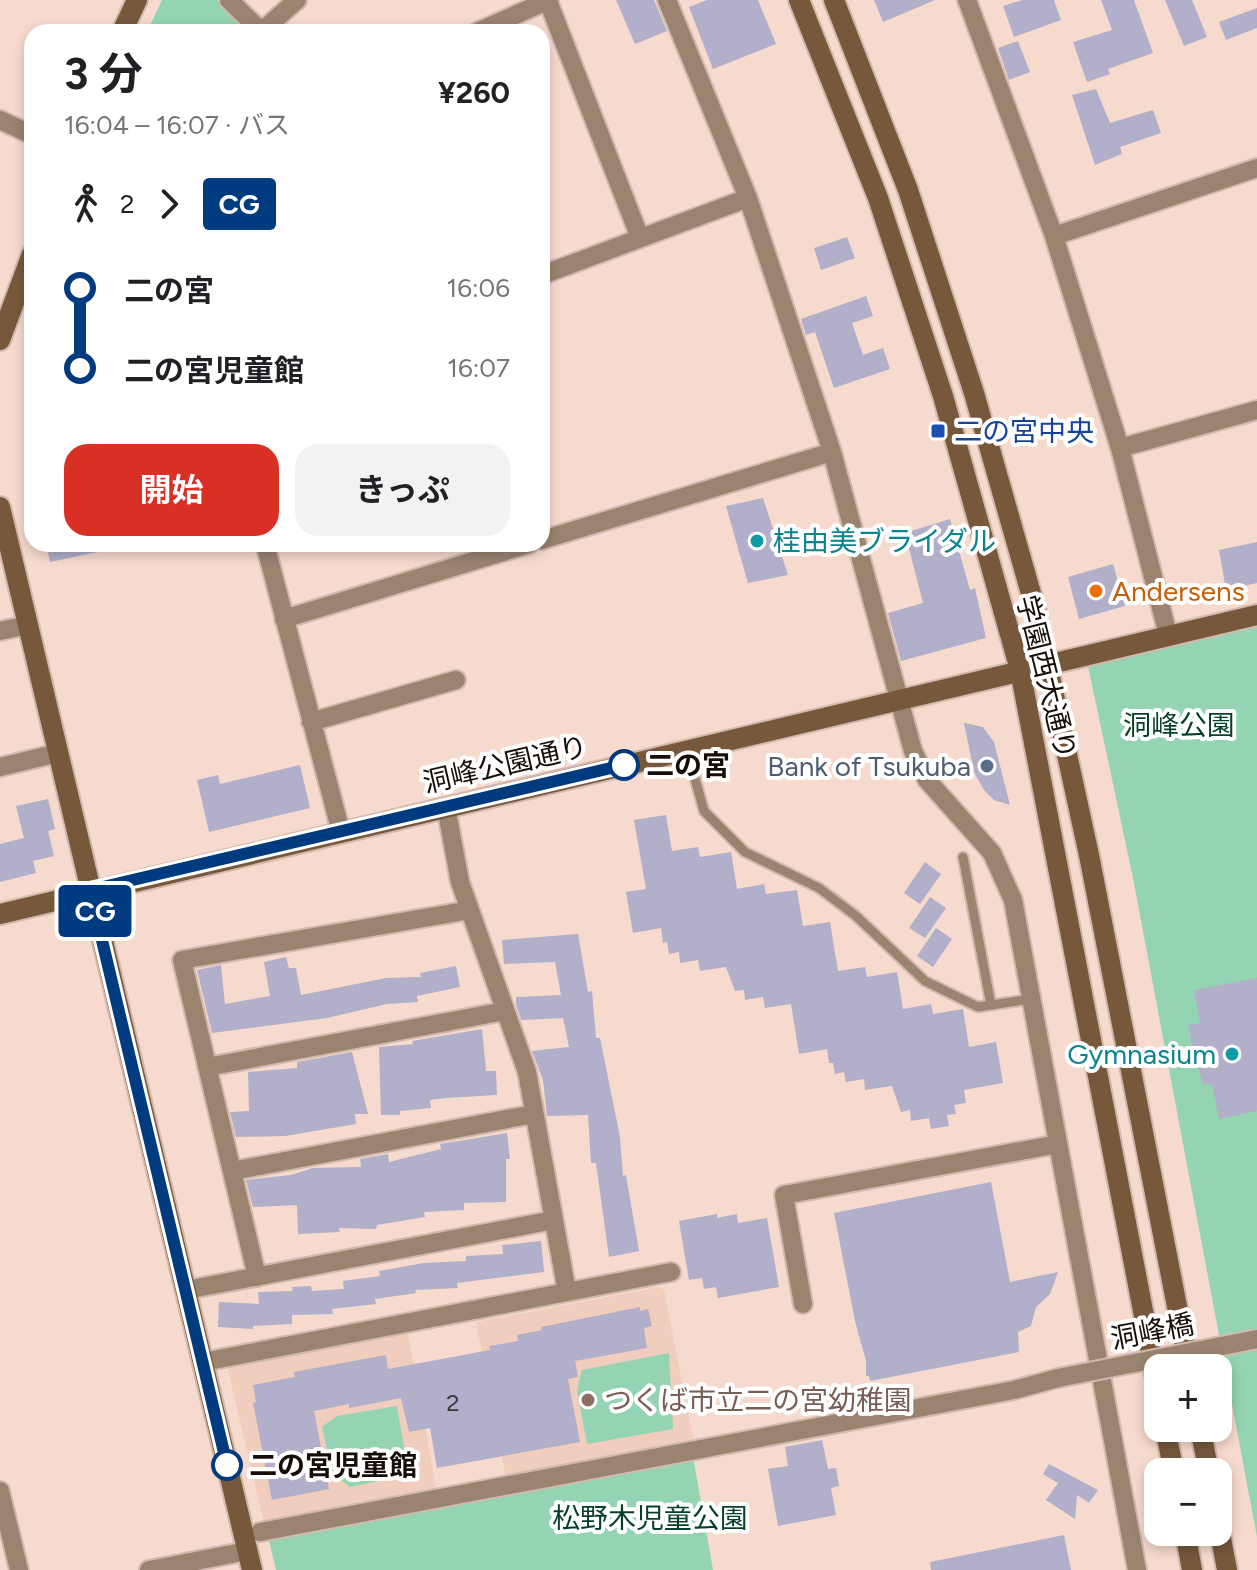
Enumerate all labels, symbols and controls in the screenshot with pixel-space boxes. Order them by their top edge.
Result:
text: 3 分 [64,47,143,100]
text: ¥260 [438,74,510,111]
text: 16:04 – 16:07 · バス [64,109,290,141]
icon: walk [64,182,108,226]
icon: forward [147,182,191,226]
text: CG [219,187,260,221]
text: 2 [120,188,135,220]
text: 二の宮 [124,272,214,309]
text: 16:06 [447,272,510,304]
text: 二の宮児童館 [124,352,304,389]
text: 16:07 [447,352,510,384]
place label: 二の宮中央 [954,414,1094,448]
marker: 二の宮中央 [929,422,947,440]
button: 開始 [64,444,279,536]
button: きっぷ [295,444,510,536]
place label: 桂由美ブライダル [773,524,996,558]
marker: 桂由美ブライダル [748,532,766,550]
place label: Andersens [1112,574,1245,608]
marker: Andersens [1087,582,1105,600]
street label: 学園西大通り [1010,591,1084,763]
park label: 洞峰公園 [1123,708,1235,742]
street label: 洞峰公園通り [419,729,591,799]
place label: 二の宮 [646,748,730,782]
place label: Bank of Tsukuba [767,749,971,783]
marker: 二の宮 [609,750,639,780]
marker: Bank of Tsukuba [978,757,996,775]
line badge: CG [59,885,131,937]
text: CG [74,894,116,928]
place label: Gymnasium [1067,1037,1216,1071]
marker: Gymnasium [1223,1045,1241,1063]
street label: 洞峰橋 [1108,1306,1196,1356]
map controls [1144,1354,1232,1546]
button: + [1144,1354,1232,1442]
place label: つくば市立二の宮幼稚園 [604,1383,912,1417]
house number: 2 [446,1388,460,1417]
marker: つくば市立二の宮幼稚園 [579,1391,597,1409]
place label: 二の宮児童館 [249,1448,417,1482]
marker: 二の宮児童館 [212,1450,242,1480]
button: − [1144,1458,1232,1546]
park label: 松野木児童公園 [552,1501,748,1535]

